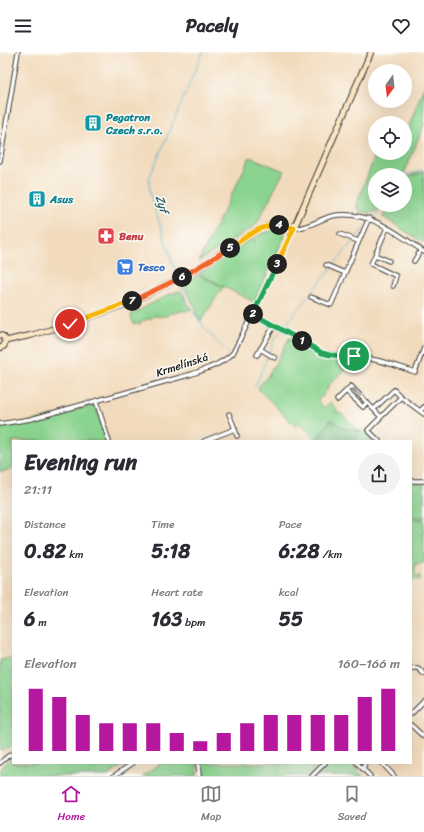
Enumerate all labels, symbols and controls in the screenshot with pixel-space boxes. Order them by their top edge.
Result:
text: Pacely [186,10,238,42]
icon: menu [12,15,34,37]
icon: heart [390,15,412,37]
north arrow [368,64,412,108]
map controls [368,64,412,212]
place label: Pegatron Czech s.r.o. [105,108,163,140]
building icon: Pegatron Czech s.r.o. [83,113,103,133]
button: locate [368,116,412,160]
button: layers [368,168,412,212]
building icon: Asus [27,189,47,209]
place label: Asus [49,190,74,209]
water label: Zyf [149,192,176,220]
pin: 4 [269,215,289,235]
text: 4 [276,215,282,234]
pharmacy icon: Benu [96,226,116,246]
place label: Benu [119,227,145,246]
pin: 5 [220,238,240,258]
text: 5 [227,238,233,257]
pin: 3 [267,254,287,274]
text: 3 [274,254,280,273]
supermarket icon: Tesco [115,257,135,277]
place label: Tesco [138,258,165,277]
pin: 6 [172,267,192,287]
text: 6 [179,267,185,286]
pin: 7 [122,291,142,311]
text: 7 [129,291,135,310]
pin: 2 [243,304,263,324]
text: 2 [250,304,256,323]
pin [53,307,87,341]
icon: check [59,313,81,335]
pin: 1 [292,331,312,351]
text: 1 [300,331,304,350]
pin [337,339,371,373]
icon: arrive [343,345,365,367]
street label: Krmelínská [153,348,211,382]
one-way arrow [352,387,362,397]
text: Evening run [24,443,137,482]
button: share [358,453,400,495]
text: 21:11 [24,478,52,501]
text: Distance [24,515,66,534]
text: Time [151,515,175,534]
text: Pace [279,515,302,534]
text: 0.82 [24,534,66,569]
text: 5:18 [151,534,190,569]
text: 6:28 [279,534,320,569]
text: km [66,545,83,564]
text: /km [320,545,342,564]
text: Elevation [24,583,69,602]
text: Heart rate [151,583,203,602]
text: kcal [279,583,299,602]
text: 6 [24,602,35,637]
text: 163 [151,602,182,637]
text: 55 [279,602,303,637]
text: m [35,613,47,632]
text: bpm [182,613,205,632]
text: Elevation [24,652,77,675]
text: 160–166 m [338,652,400,675]
tab: Home [58,783,85,826]
tab: Map [200,783,222,826]
tab: Saved [337,783,366,826]

